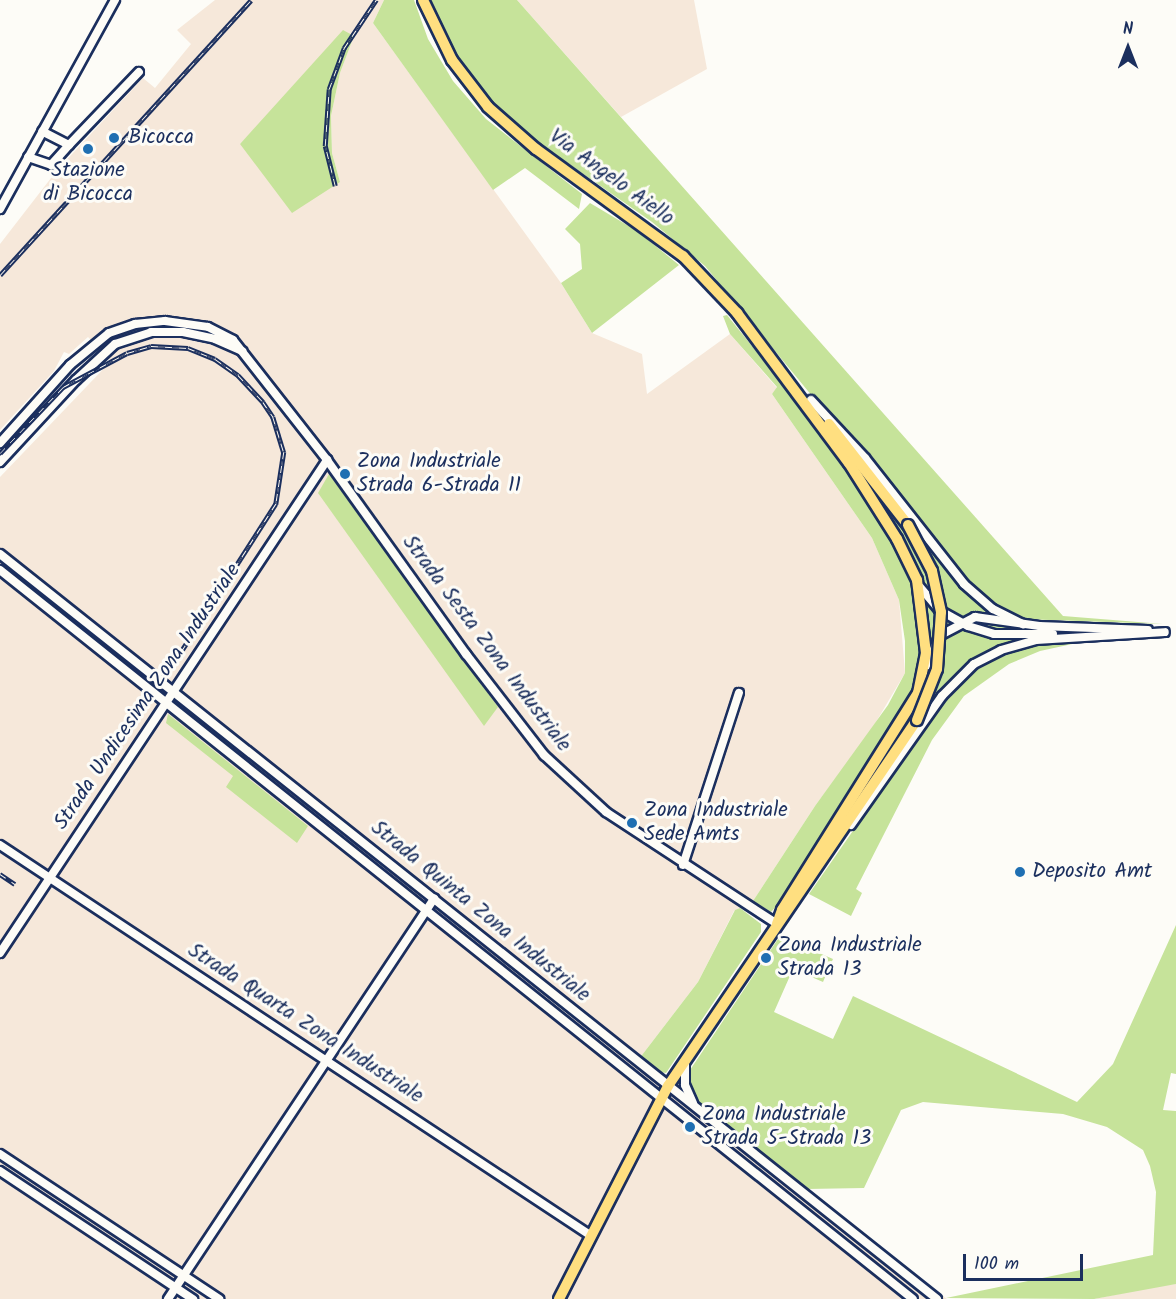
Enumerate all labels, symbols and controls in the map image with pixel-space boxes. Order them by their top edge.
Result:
text: N [1123,17,1133,42]
north arrow [1098,18,1158,78]
street label: Via Angelo Aiello [544,124,678,232]
place label: Bicocca [128,125,194,151]
marker: Bicocca [105,129,123,147]
marker: Stazione di Bicocca [81,142,95,156]
place label: Stazione di Bicocca [43,158,133,208]
place label: Zona Industriale Strada 6-Strada 11 [357,449,521,499]
marker: Zona Industriale Strada 6-Strada 11 [338,467,352,481]
street label: Strada Sesta Zona Industriale [396,531,576,757]
street label: Strada Undicesima Zona Industriale [49,559,247,835]
place label: Zona Industriale Sede Amts [644,798,788,848]
street label: Strada Quinta Zona Industriale [365,816,595,1008]
marker: Zona Industriale Sede Amts [625,816,639,830]
place label: Deposito Amt [1032,859,1152,885]
marker: Deposito Amt [1013,865,1027,879]
place label: Zona Industriale Strada 13 [778,933,922,983]
street label: Strada Quarta Zona Industriale [183,938,427,1110]
marker: Zona Industriale Strada 13 [759,951,773,965]
place label: Zona Industriale Strada 5-Strada 13 [702,1102,871,1152]
marker: Zona Industriale Strada 5-Strada 13 [683,1120,697,1134]
scale bar [966,1242,1086,1280]
text: 100 m [974,1250,1019,1279]

